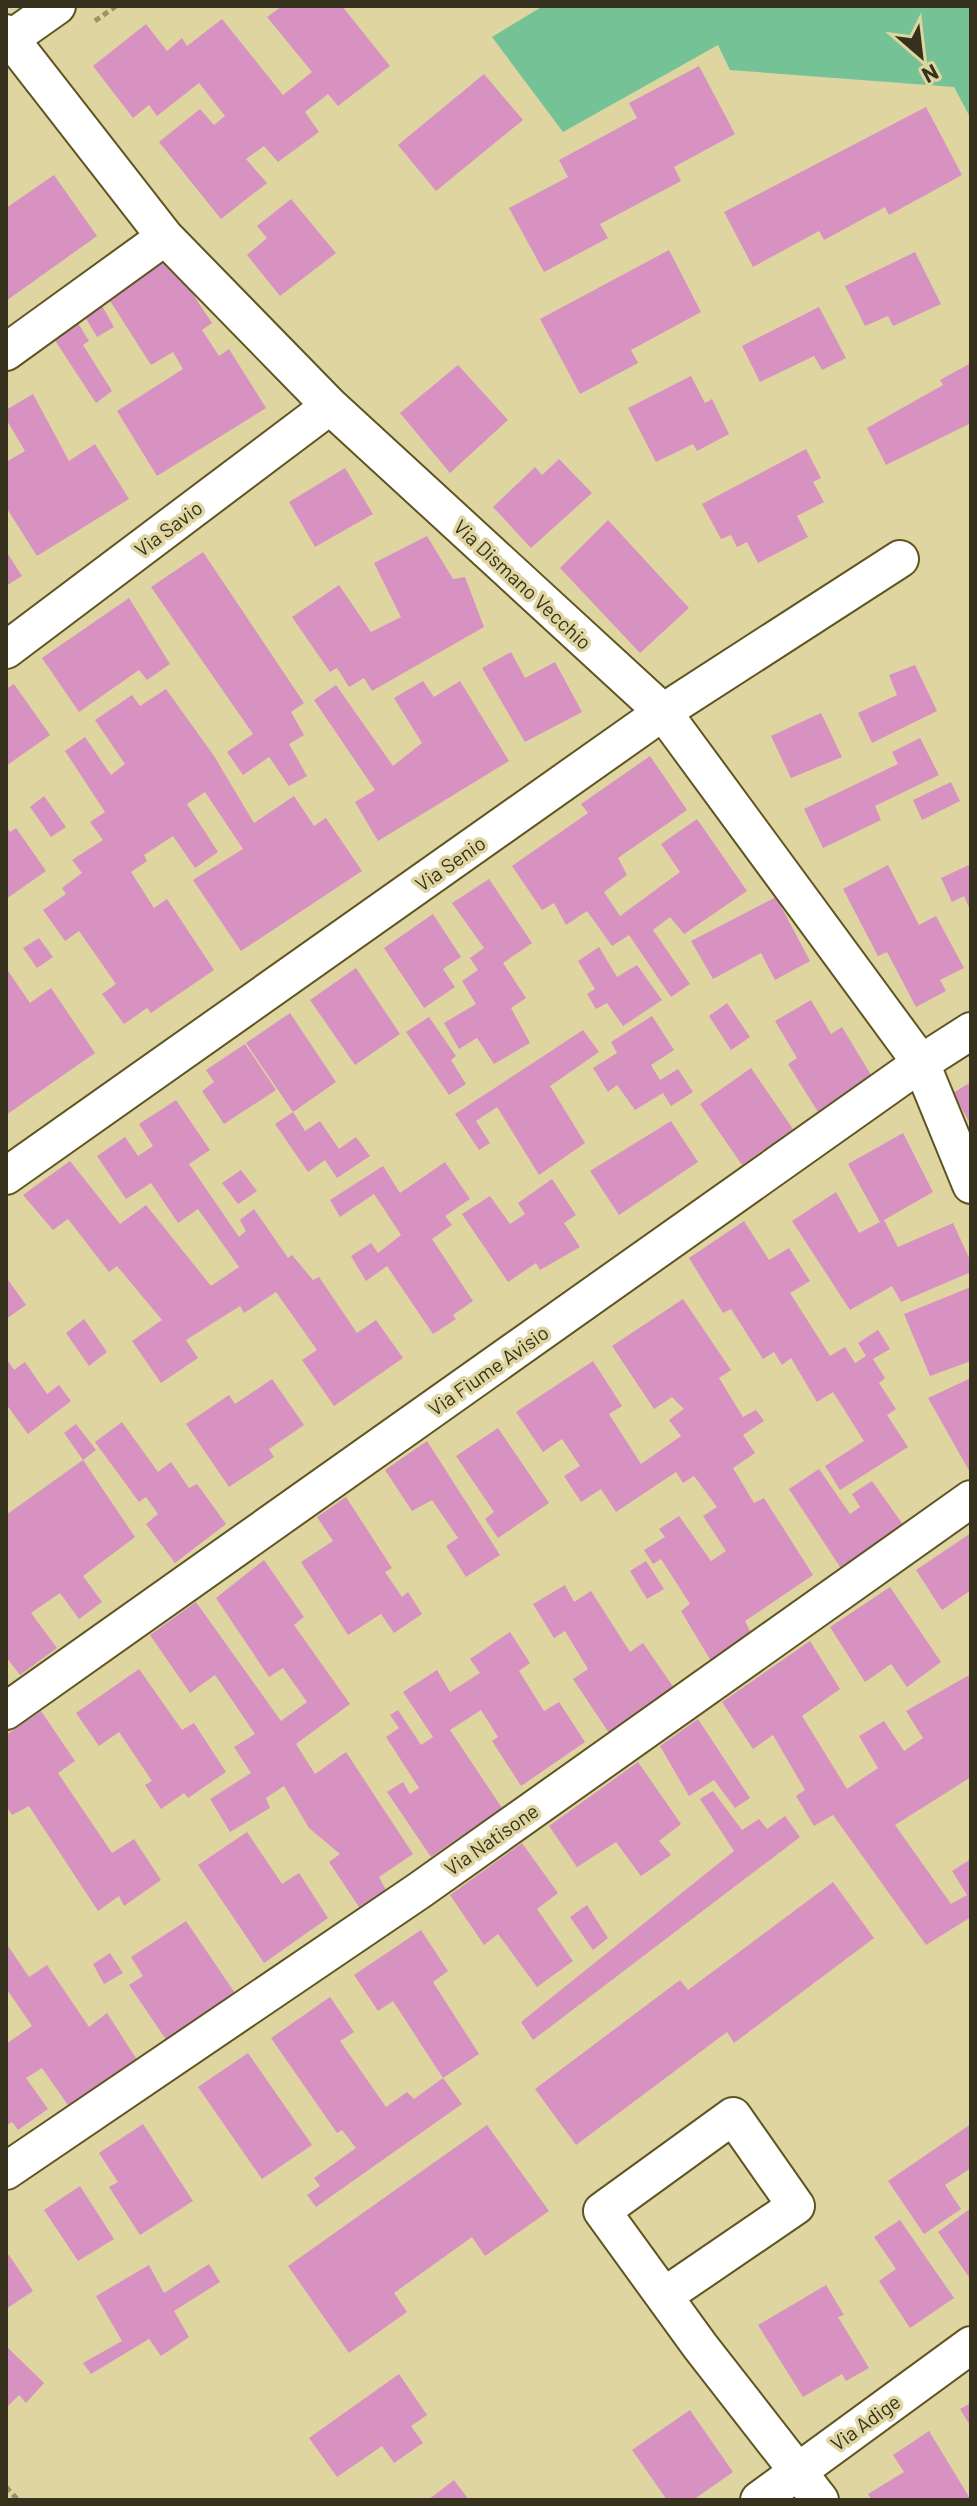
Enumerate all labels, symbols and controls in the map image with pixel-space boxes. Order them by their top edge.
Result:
north arrow [881,16,961,96]
text: N [918,60,943,89]
street label: Via Savio [129,495,207,561]
street label: Via Dismano Vecchio [449,514,597,654]
street label: Via Senio [410,830,490,896]
street label: Via Fiume Avisio [423,1320,553,1420]
street label: Via Natisone [439,1798,543,1880]
street label: Via Adige [825,2389,905,2455]

